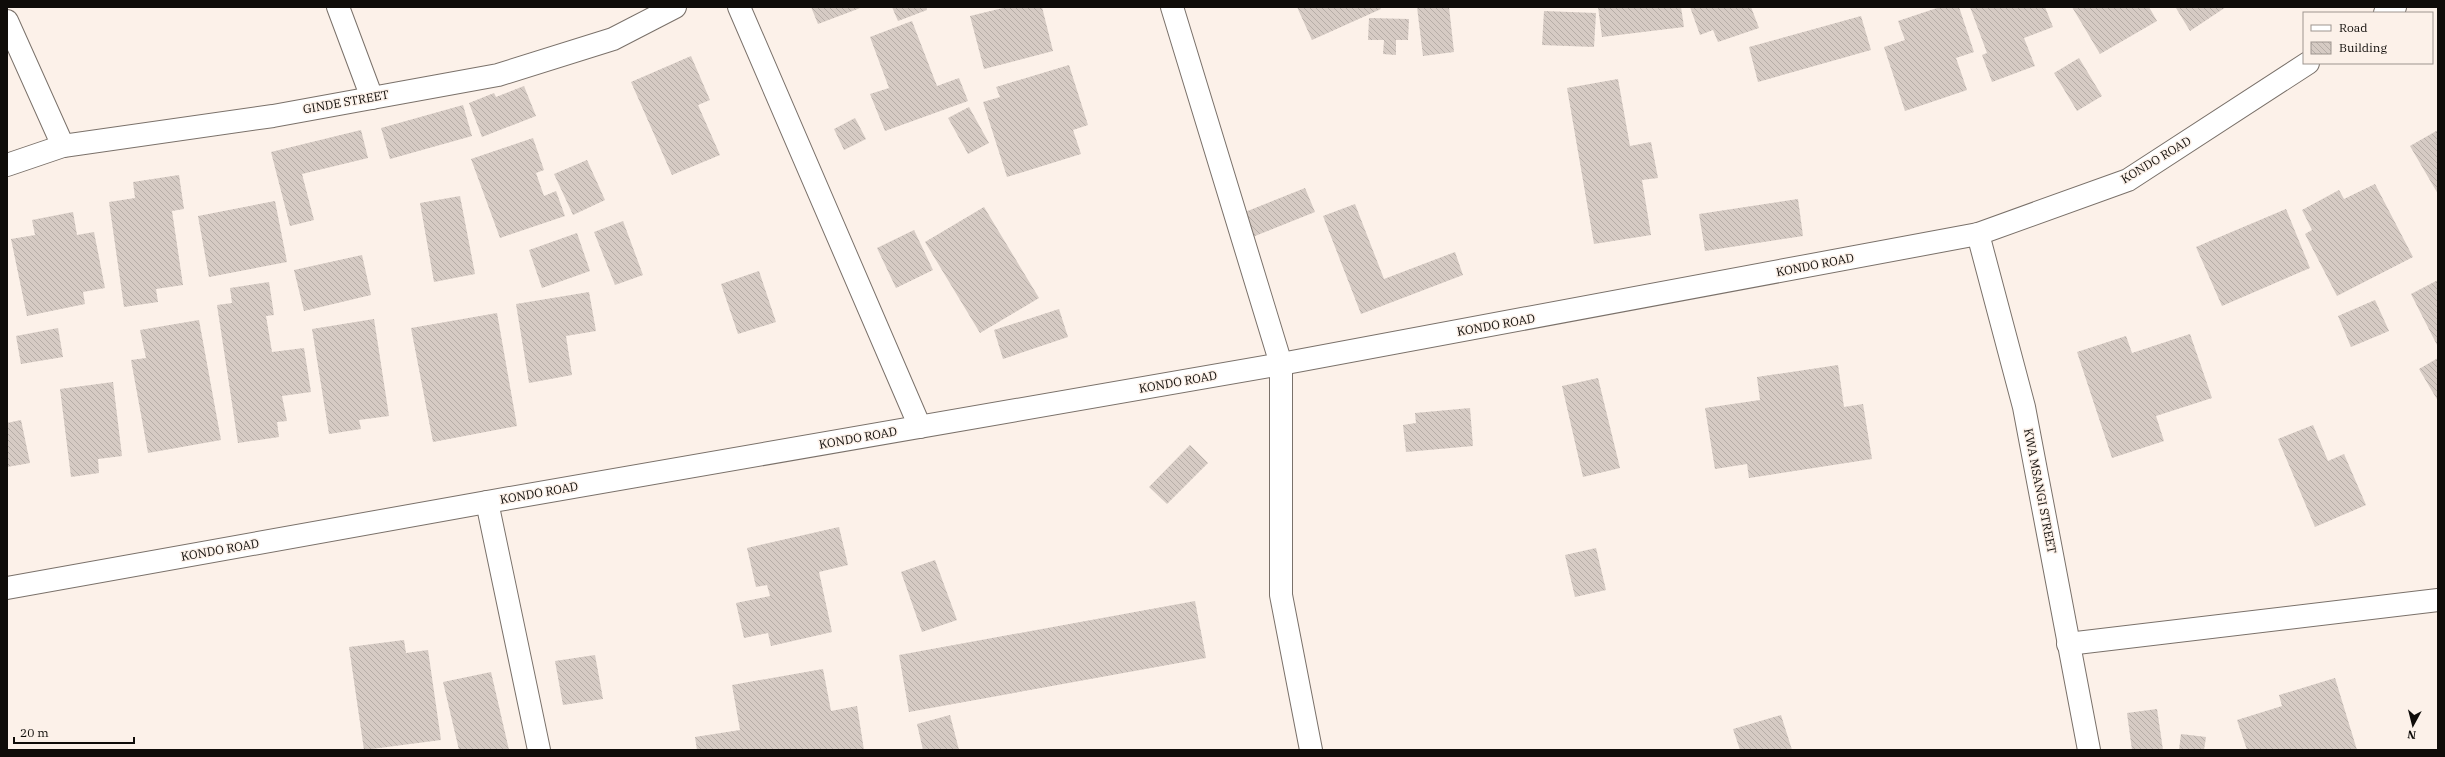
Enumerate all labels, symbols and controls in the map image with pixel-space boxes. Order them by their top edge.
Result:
legend [2303,12,2433,64]
text: Road [2339,20,2368,35]
text: Building [2339,40,2387,55]
street label: GINDE STREET [302,87,390,116]
street label: KONDO ROAD [2118,133,2193,186]
street label: KONDO ROAD [1775,250,1855,279]
street label: KONDO ROAD [1456,310,1536,339]
street label: KONDO ROAD [1138,367,1218,396]
street label: KONDO ROAD [818,423,898,452]
street label: KWA MSANGI STREET [2021,427,2060,555]
street label: KONDO ROAD [499,478,579,507]
street label: KONDO ROAD [180,535,260,564]
north arrow [2393,705,2433,745]
scale bar [14,719,134,745]
text: 20 m [20,725,49,740]
text: N [2406,727,2417,742]

